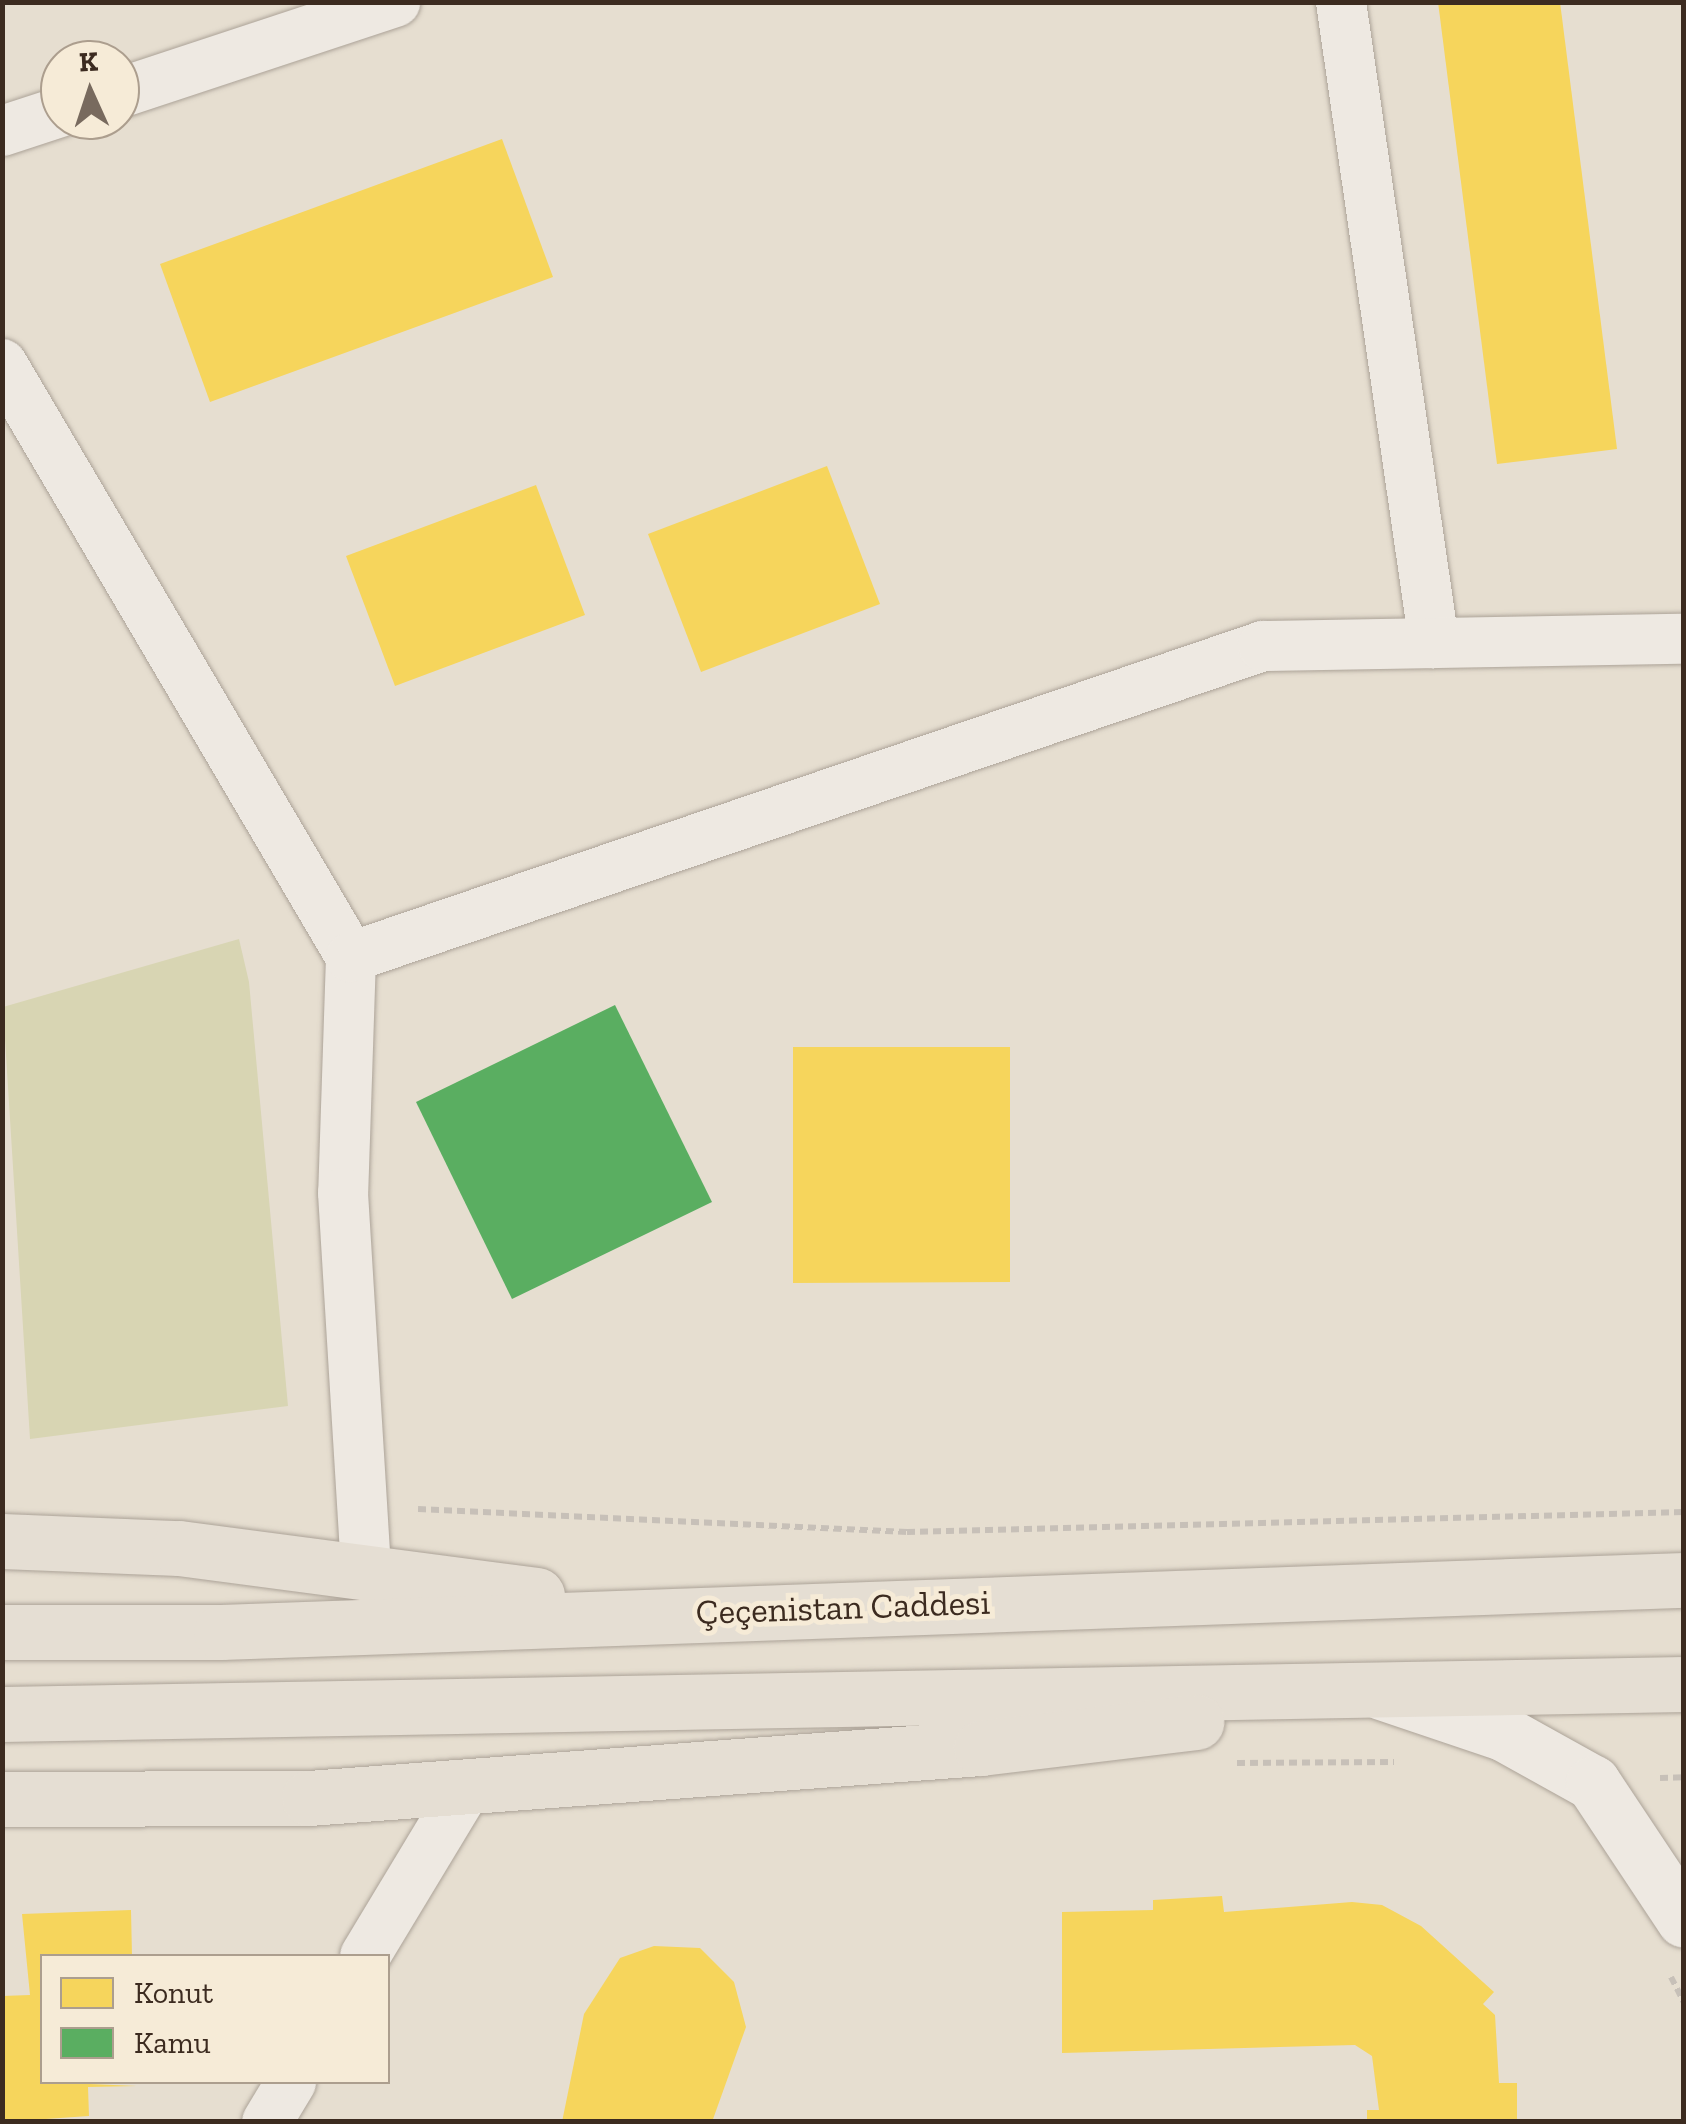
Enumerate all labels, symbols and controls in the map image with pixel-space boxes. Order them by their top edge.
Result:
north arrow [40,40,140,140]
text: K [78,45,99,79]
street label: Çeçenistan Caddesi [695,1581,991,1633]
legend [40,1954,390,2084]
text: Konut [134,1975,213,2011]
text: Kamu [134,2025,210,2061]

